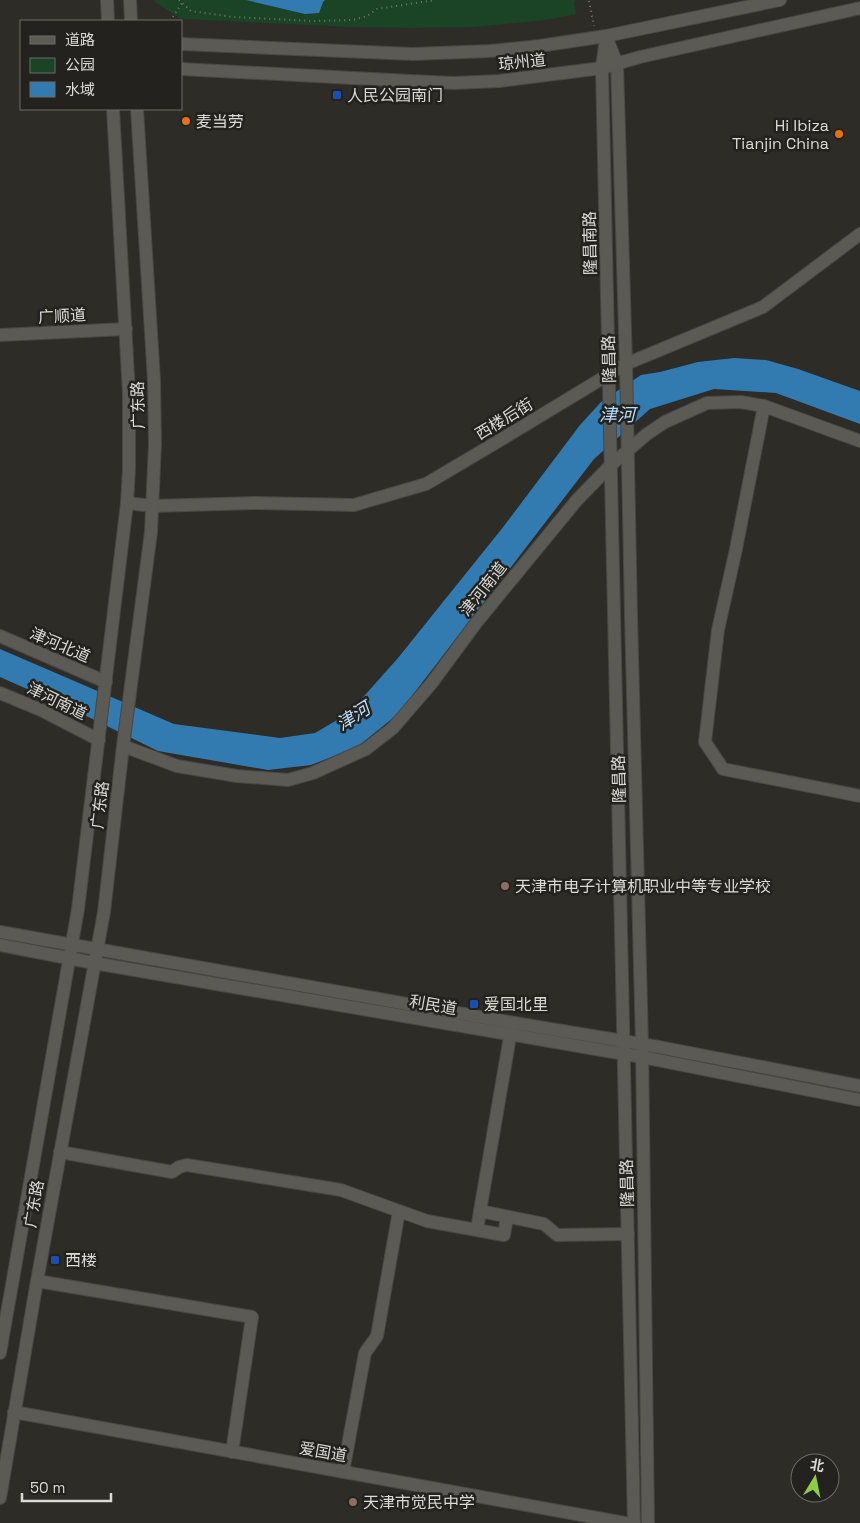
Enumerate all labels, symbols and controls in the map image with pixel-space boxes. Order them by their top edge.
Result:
legend [20,20,182,110]
text: 道路 [65,30,95,49]
street label: 琼州道 [497,49,547,75]
text: 公园 [65,55,95,74]
text: 水域 [65,80,95,99]
place label: 人民公园南门 [347,85,443,106]
marker: 人民公园南门 [331,89,343,101]
place label: 麦当劳 [196,111,244,132]
marker: 麦当劳 [180,115,192,127]
place label: Hi Ibiza Tianjin China [732,115,829,154]
marker: Hi Ibiza Tianjin China [833,128,845,140]
street label: 隆昌南路 [579,211,601,275]
street label: 广顺道 [37,304,87,328]
street label: 隆昌路 [598,335,620,383]
street label: 广东路 [127,381,149,429]
street label: 西楼后街 [471,394,537,444]
water label: 津河 [599,403,638,426]
street label: 津河南道 [455,558,511,620]
street label: 津河北道 [26,623,94,667]
street label: 津河南道 [24,678,90,724]
water label: 津河 [332,695,377,735]
street label: 隆昌路 [608,755,630,803]
street label: 广东路 [87,780,113,830]
place label: 天津市电子计算机职业中等专业学校 [515,876,771,897]
marker: 天津市电子计算机职业中等专业学校 [499,880,511,892]
street label: 利民道 [408,990,458,1020]
place label: 爱国北里 [484,994,548,1015]
marker: 爱国北里 [468,998,480,1010]
street label: 隆昌路 [616,1159,638,1207]
street label: 广东路 [19,1179,49,1229]
place label: 西楼 [65,1250,97,1271]
marker: 西楼 [49,1254,61,1266]
street label: 爱国道 [298,1437,348,1467]
north arrow [790,1453,840,1503]
text: 北 [809,1455,826,1475]
scale bar [22,1470,111,1502]
text: 50 m [30,1478,65,1497]
place label: 天津市觉民中学 [363,1492,475,1513]
marker: 天津市觉民中学 [347,1496,359,1508]

